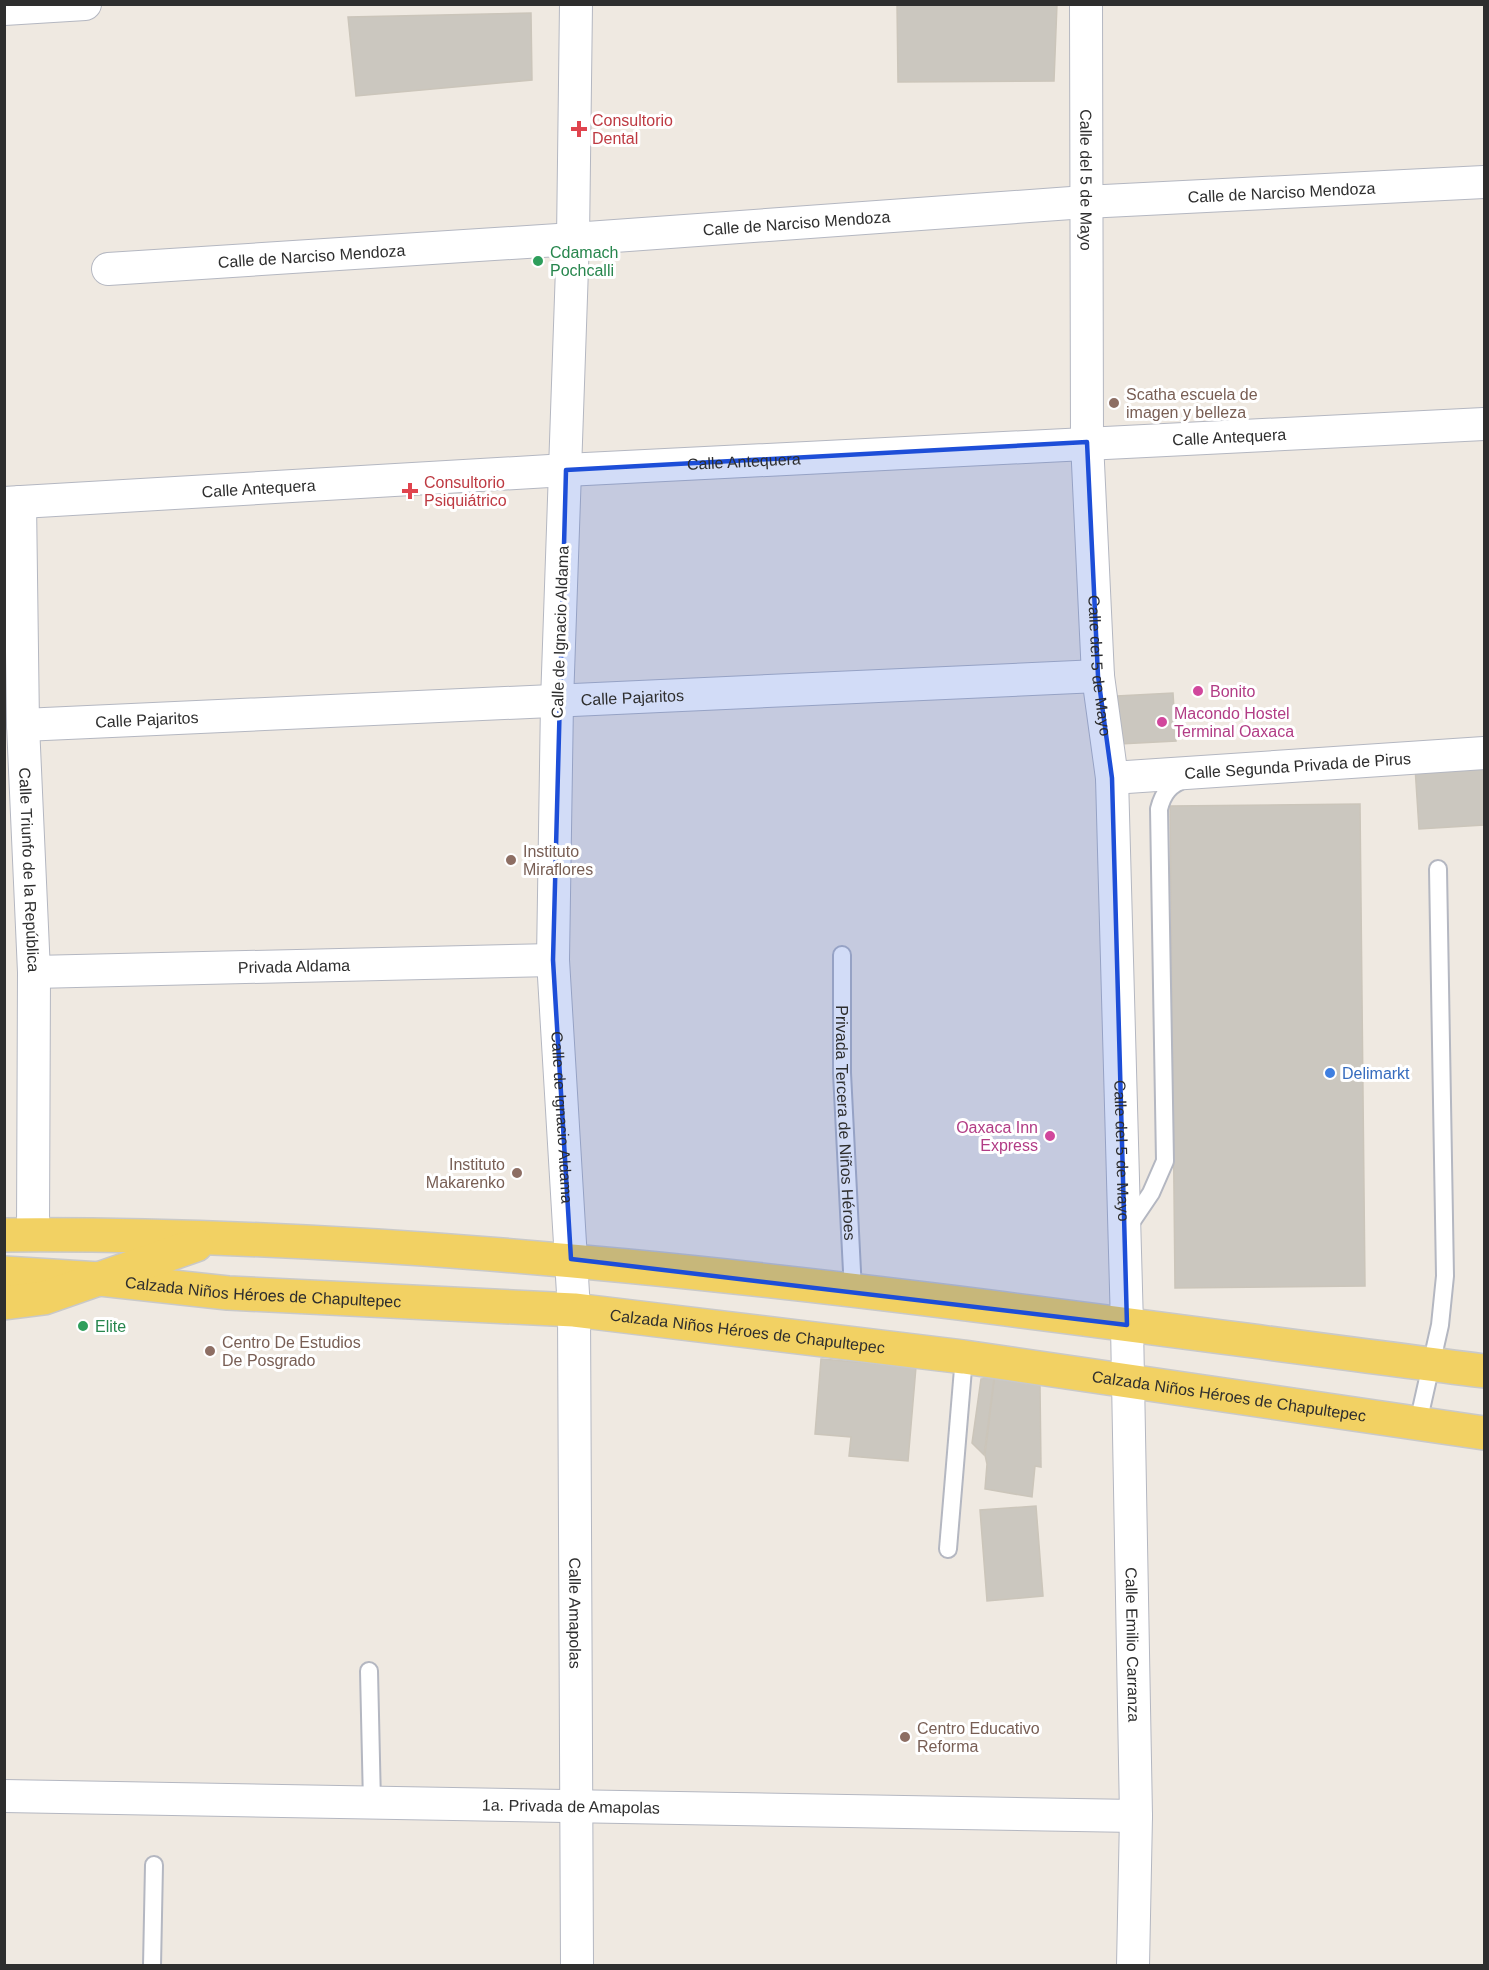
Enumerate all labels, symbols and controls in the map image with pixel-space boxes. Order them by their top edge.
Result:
street label: Calle del 5 de Mayo [1078,109,1095,251]
place label: Consultorio Dental [592,112,673,147]
marker: Consultorio Dental [570,120,588,138]
street label: Calle de Narciso Mendoza [1187,179,1376,205]
street label: Calle de Narciso Mendoza [702,208,891,238]
street label: Calle de Narciso Mendoza [217,241,406,270]
place label: Cdamach Pochcalli [550,244,618,279]
marker: Cdamach Pochcalli [531,254,545,268]
place label: Scatha escuela de imagen y belleza [1126,386,1258,421]
marker: Scatha escuela de imagen y belleza [1107,396,1121,410]
street label: Calle Antequera [1172,425,1287,448]
street label: Calle Antequera [686,450,801,472]
place label: Consultorio Psiquiátrico [424,474,507,509]
street label: Calle Antequera [201,476,316,500]
marker: Consultorio Psiquiátrico [401,482,419,500]
street label: Calle de Ignacio Aldama [548,545,572,719]
street label: Calle del 5 de Mayo [1086,595,1115,737]
place label: Bonito [1210,683,1255,700]
marker: Bonito [1191,684,1205,698]
street label: Calle Pajaritos [580,686,684,708]
place label: Macondo Hostel Terminal Oaxaca [1174,705,1294,740]
street label: Calle Pajaritos [95,709,199,730]
marker: Macondo Hostel Terminal Oaxaca [1155,715,1169,729]
street label: Calle Segunda Privada de Pirus [1184,749,1411,782]
street label: Calle Triunfo de la República [16,767,43,973]
place label: Instituto Miraflores [523,843,593,878]
marker: Instituto Miraflores [504,853,518,867]
street label: Privada Aldama [238,956,350,976]
street label: Privada Tercera de Niños Héroes [833,1005,859,1241]
street label: Calle de Ignacio Aldama [549,1031,576,1204]
place label: Delimarkt [1342,1065,1410,1082]
marker: Delimarkt [1323,1066,1337,1080]
street label: Calle del 5 de Mayo [1112,1080,1133,1222]
place label: Oaxaca Inn Express [956,1119,1038,1154]
marker: Oaxaca Inn Express [1043,1129,1057,1143]
place label: Instituto Makarenko [426,1156,505,1191]
marker: Instituto Makarenko [510,1166,524,1180]
street label: Calzada Niños Héroes de Chapultepec [124,1273,402,1310]
street label: Calzada Niños Héroes de Chapultepec [609,1306,886,1356]
place label: Elite [95,1318,126,1335]
marker: Elite [76,1319,90,1333]
place label: Centro De Estudios De Posgrado [222,1334,361,1369]
marker: Centro De Estudios De Posgrado [203,1344,217,1358]
street label: Calzada Niños Héroes de Chapultepec [1091,1367,1367,1424]
street label: Calle Amapolas [567,1557,584,1669]
street label: Calle Emilio Carranza [1123,1567,1143,1722]
place label: Centro Educativo Reforma [917,1720,1040,1755]
marker: Centro Educativo Reforma [898,1730,912,1744]
street label: 1a. Privada de Amapolas [482,1796,660,1816]

